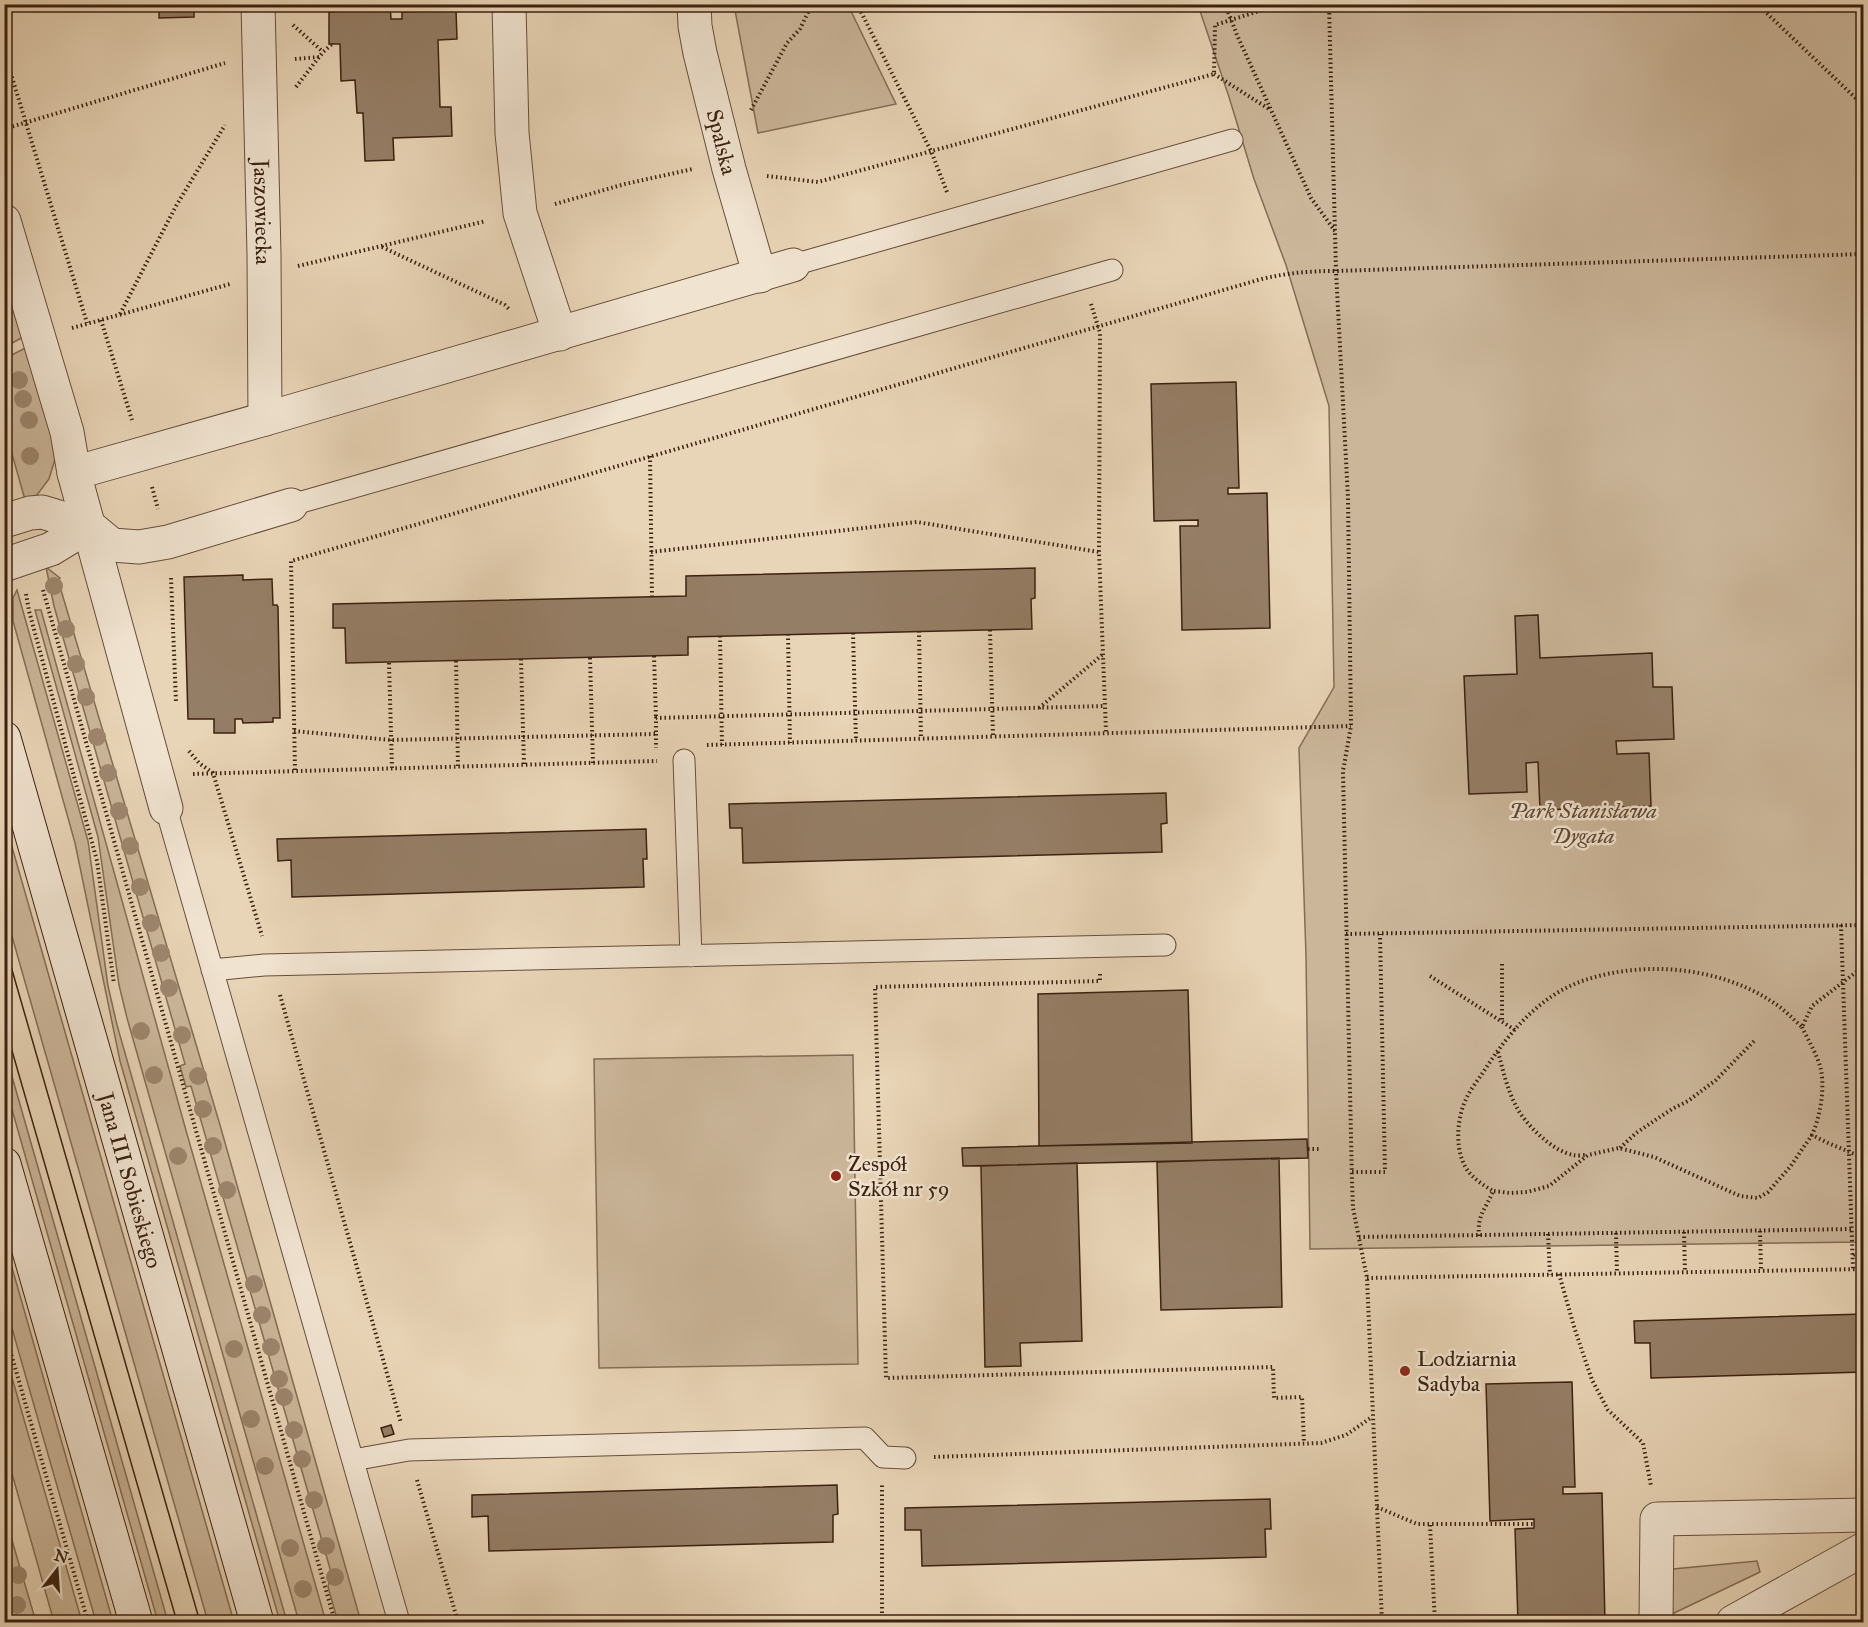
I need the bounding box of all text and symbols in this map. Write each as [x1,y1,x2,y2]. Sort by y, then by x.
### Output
street label: Spalska [701,106,743,179]
street label: Jaszowiecka [248,157,277,265]
park label: Park Stanisława Dygata [1509,797,1657,849]
street label: Jana III Sobieskiego [92,1088,168,1271]
place label: Zespół Szkół nr 59 [848,1150,950,1202]
marker: Zespół Szkół nr 59 [829,1169,843,1183]
place label: Lodziarnia Sadyba [1417,1345,1517,1397]
marker: Lodziarnia Sadyba [1398,1364,1412,1378]
north arrow [27,1540,87,1600]
text: N [52,1545,71,1567]

